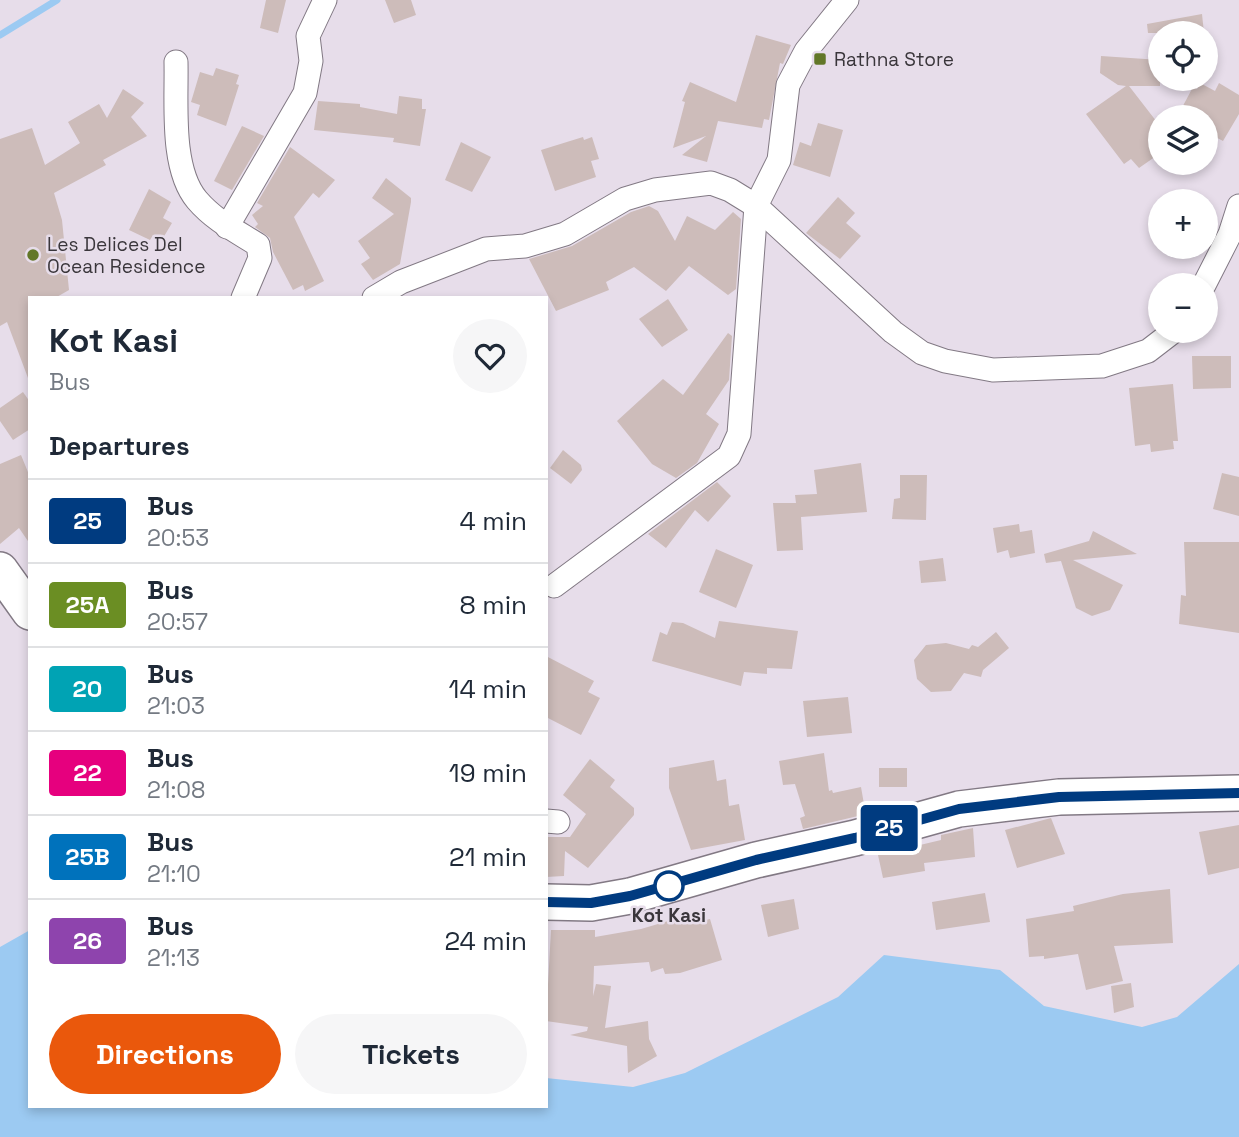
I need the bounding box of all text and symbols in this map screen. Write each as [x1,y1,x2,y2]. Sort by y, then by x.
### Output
map controls [1148,21,1218,343]
button: locate [1148,21,1218,91]
place label: Rathna Store [834,47,954,72]
marker: Rathna Store [812,51,828,67]
button: layers [1148,105,1218,175]
button: + [1148,189,1218,259]
place label: Les Delices Del Ocean Residence [47,232,205,279]
marker: Les Delices Del Ocean Residence [25,247,41,263]
button: − [1148,273,1218,343]
button: heart [453,319,527,393]
text: Kot Kasi [49,320,178,362]
text: Bus [49,367,90,397]
text: Departures [49,429,190,463]
text: Bus [147,489,194,523]
text: 4 min [459,504,527,538]
text: 25 [73,505,102,536]
text: 20:53 [147,523,209,553]
text: Bus [147,573,194,607]
text: 8 min [459,588,527,622]
text: 25A [66,589,109,620]
text: 20:57 [147,607,208,637]
text: Bus [147,657,194,691]
text: 14 min [449,672,527,706]
text: 20 [73,673,102,704]
text: 21:03 [147,691,205,721]
text: Bus [147,741,194,775]
text: 19 min [449,756,527,790]
text: 22 [73,757,102,788]
text: 21:08 [147,775,205,805]
line badge: 25 [858,805,920,851]
text: 25 [875,812,903,843]
text: Bus [147,825,194,859]
text: 21 min [449,840,527,874]
text: 25B [65,841,110,872]
text: 21:10 [147,859,201,889]
marker: Kot Kasi [654,871,684,901]
place label: Kot Kasi [632,903,706,928]
text: Bus [147,909,194,943]
text: 24 min [444,924,527,958]
text: 26 [73,925,102,956]
text: 21:13 [147,943,200,973]
button: Directions [49,1014,281,1094]
button: Tickets [295,1014,527,1094]

